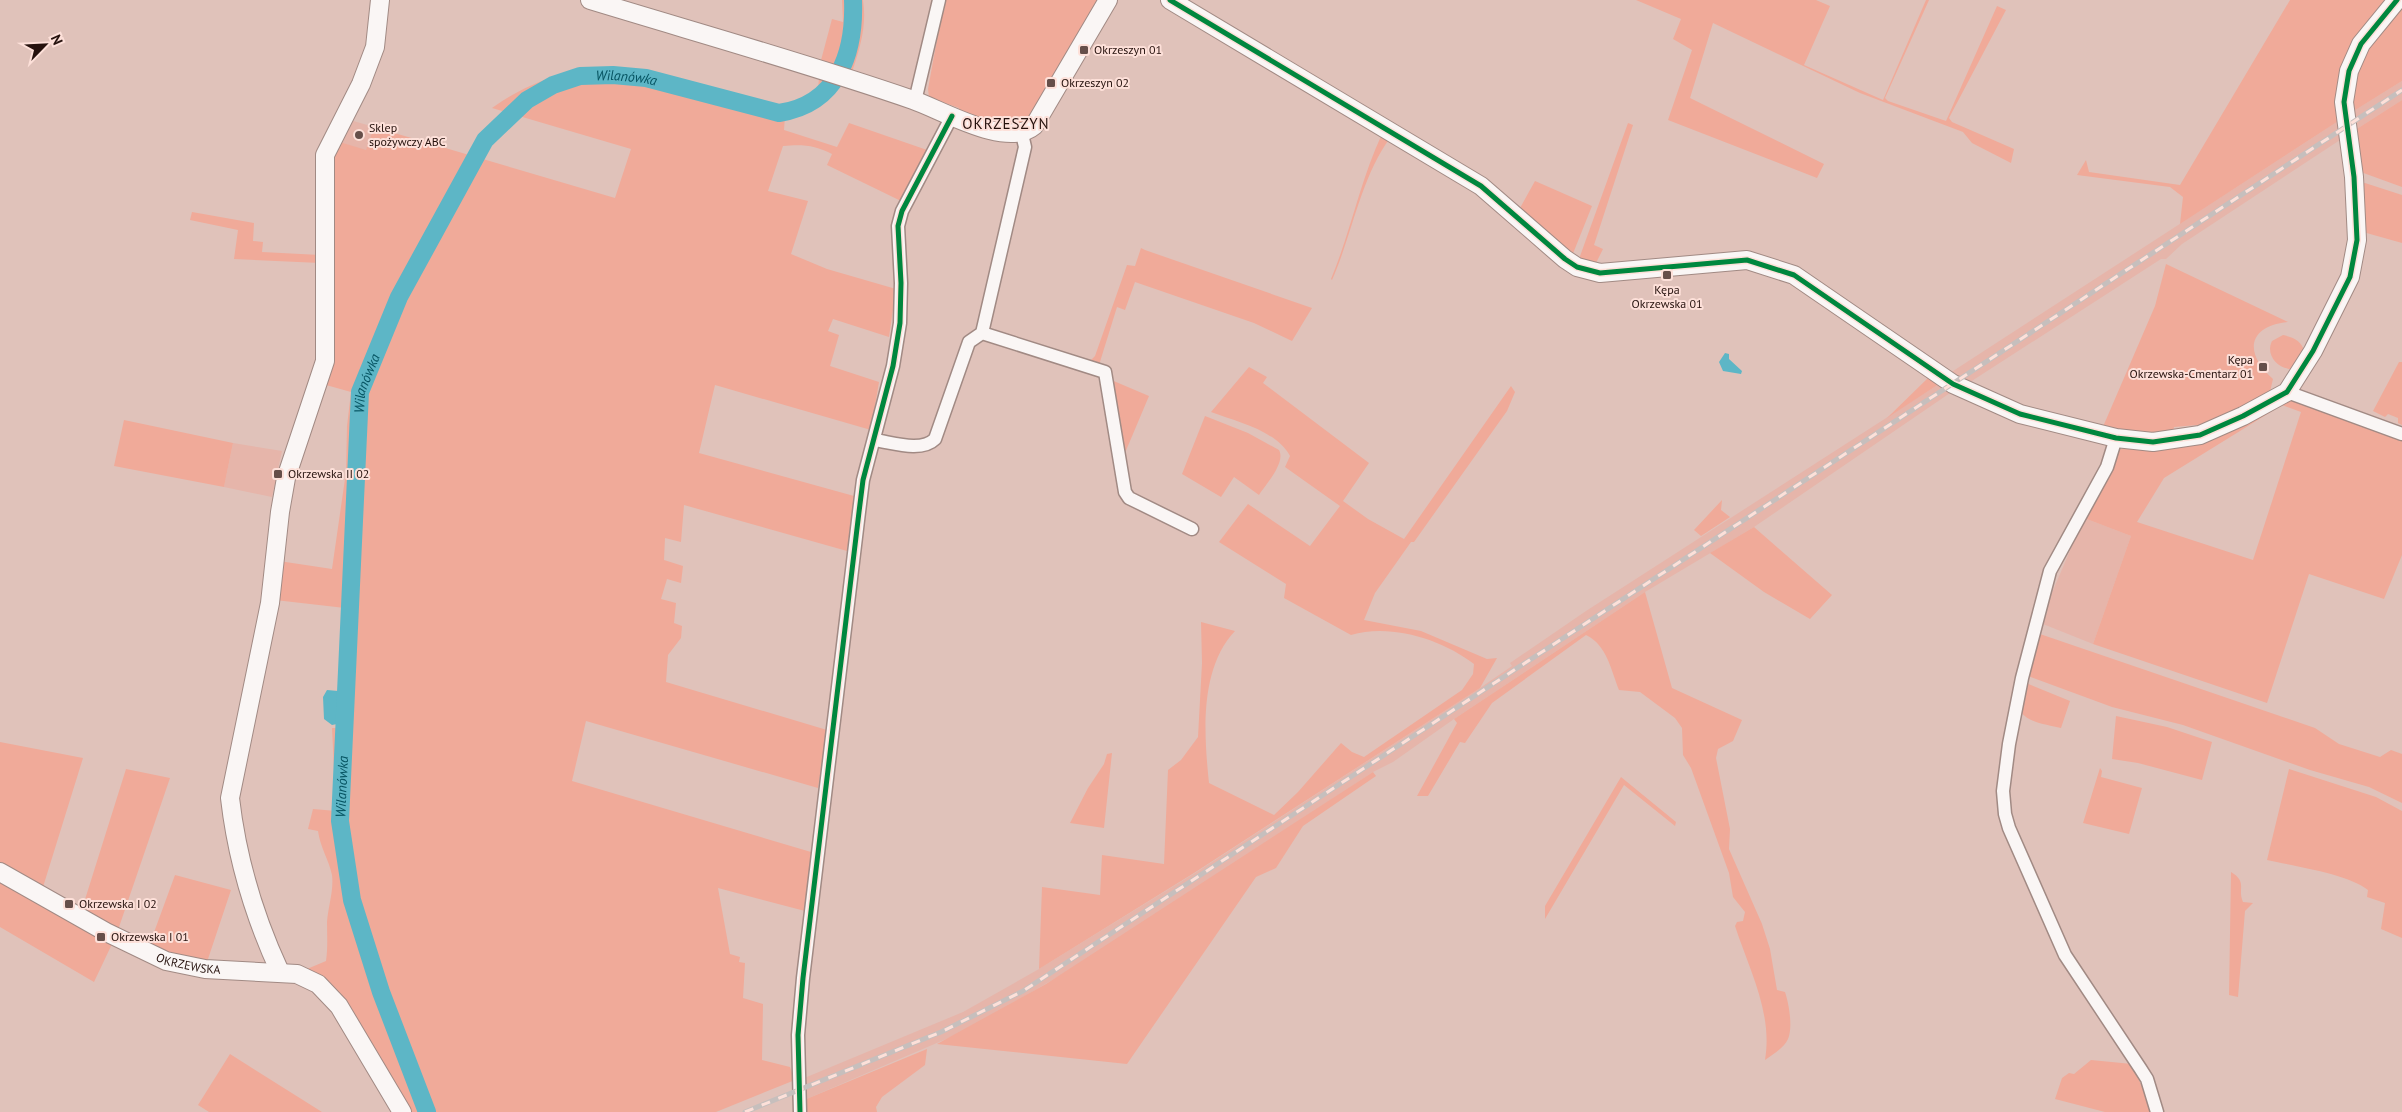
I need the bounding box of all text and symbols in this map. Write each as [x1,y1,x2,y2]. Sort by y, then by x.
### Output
north arrow [20,20,70,70]
text: N [47,32,67,48]
place label: Okrzeszyn 01 [1094,42,1162,57]
marker: Okrzeszyn 01 [1078,44,1090,56]
water label: Wilanówka [595,66,659,90]
place label: Okrzeszyn 02 [1061,75,1129,90]
marker: Okrzeszyn 02 [1045,77,1057,89]
district label: OKRZESZYN [962,114,1050,133]
place label: Sklep spożywczy ABC [369,120,446,149]
marker: Sklep spożywczy ABC [353,129,365,141]
marker: Kępa Okrzewska 01 [1661,269,1673,281]
place label: Kępa Okrzewska 01 [1631,282,1703,311]
water label: Wilanówka [350,351,384,414]
place label: Kępa Okrzewska-Cmentarz 01 [2129,352,2253,381]
marker: Kępa Okrzewska-Cmentarz 01 [2257,361,2269,373]
place label: Okrzewska II 02 [288,466,369,481]
marker: Okrzewska II 02 [272,468,284,480]
water label: Wilanówka [331,755,352,818]
place label: Okrzewska I 02 [79,896,157,911]
marker: Okrzewska I 02 [63,898,75,910]
place label: Okrzewska I 01 [111,929,189,944]
marker: Okrzewska I 01 [95,931,107,943]
street label: OKRZEWSKA [154,949,221,977]

